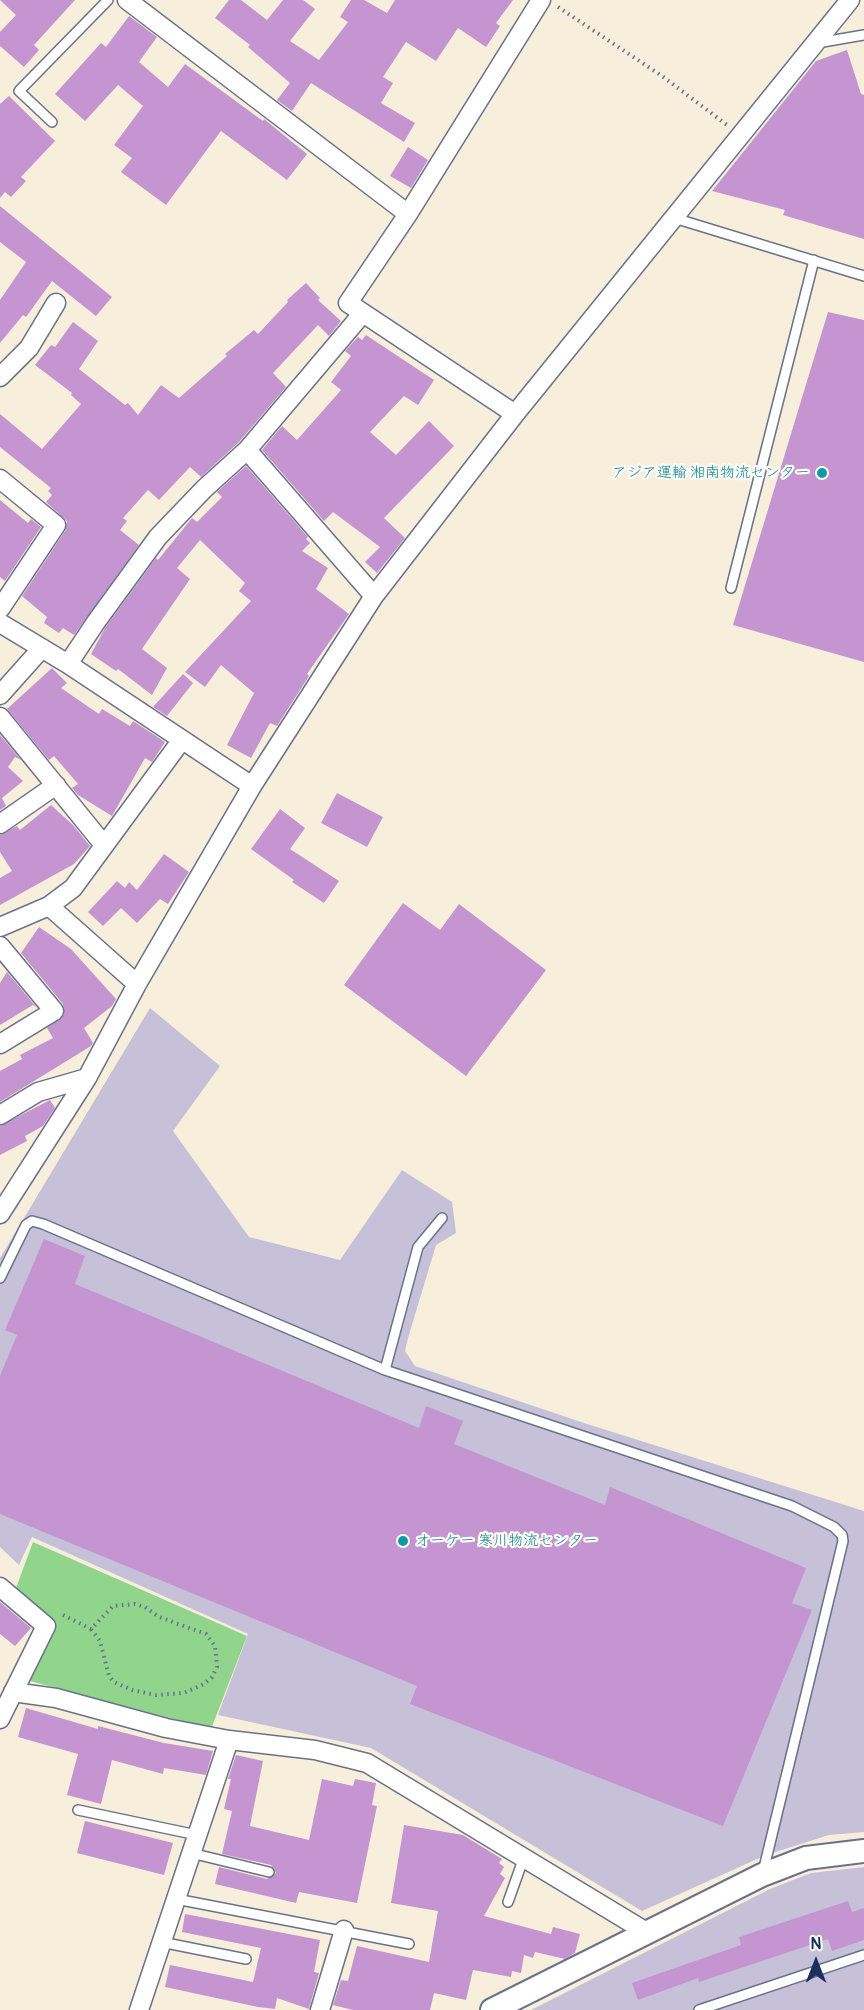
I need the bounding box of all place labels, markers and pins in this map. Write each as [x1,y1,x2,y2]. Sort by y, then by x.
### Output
place label: アジア運輸 湘南物流センター [612,464,810,482]
marker: アジア運輸 湘南物流センター [815,466,829,480]
place label: オーケー 寒川物流センター [415,1532,598,1550]
marker: オーケー 寒川物流センター [396,1534,410,1548]

